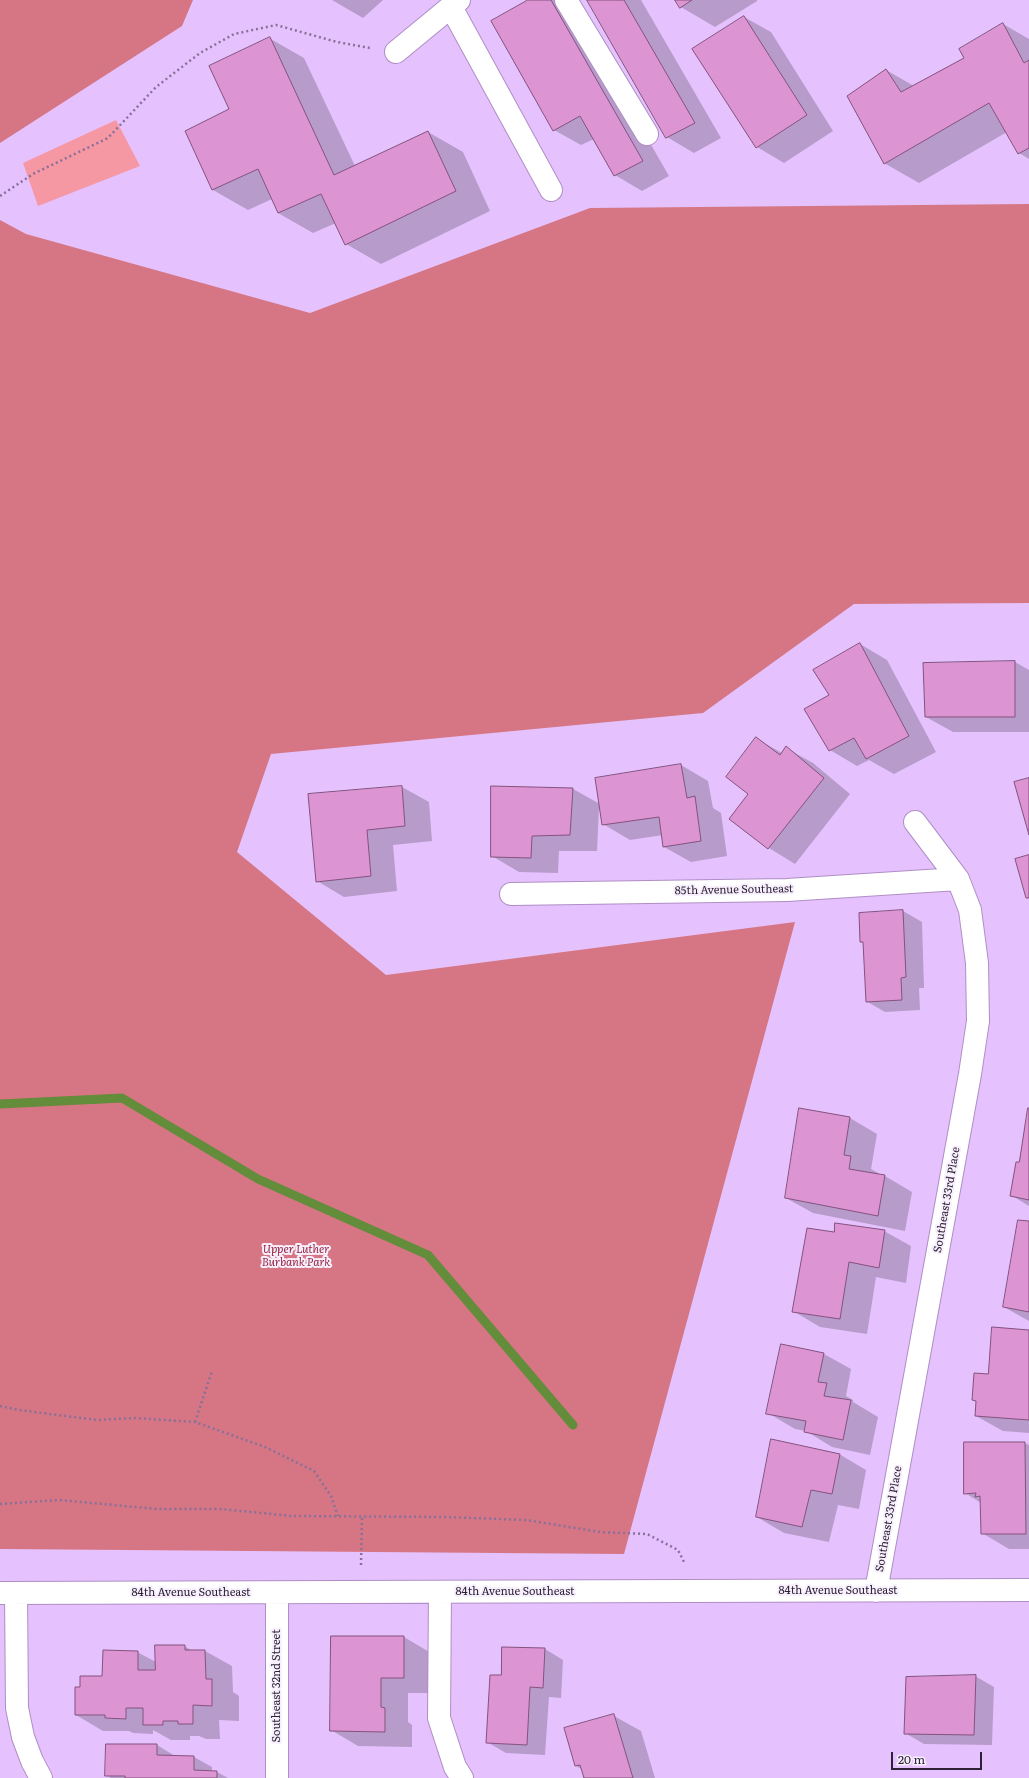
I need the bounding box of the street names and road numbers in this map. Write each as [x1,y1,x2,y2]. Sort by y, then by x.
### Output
street label: 85th Avenue Southeast [675,882,793,898]
street label: Southeast 33rd Place [931,1146,963,1254]
street label: Southeast 33rd Place [873,1465,905,1573]
street label: 84th Avenue Southeast [779,1584,897,1598]
street label: 84th Avenue Southeast [456,1585,574,1599]
street label: 84th Avenue Southeast [132,1586,250,1600]
street label: Southeast 32nd Street [270,1629,284,1743]

